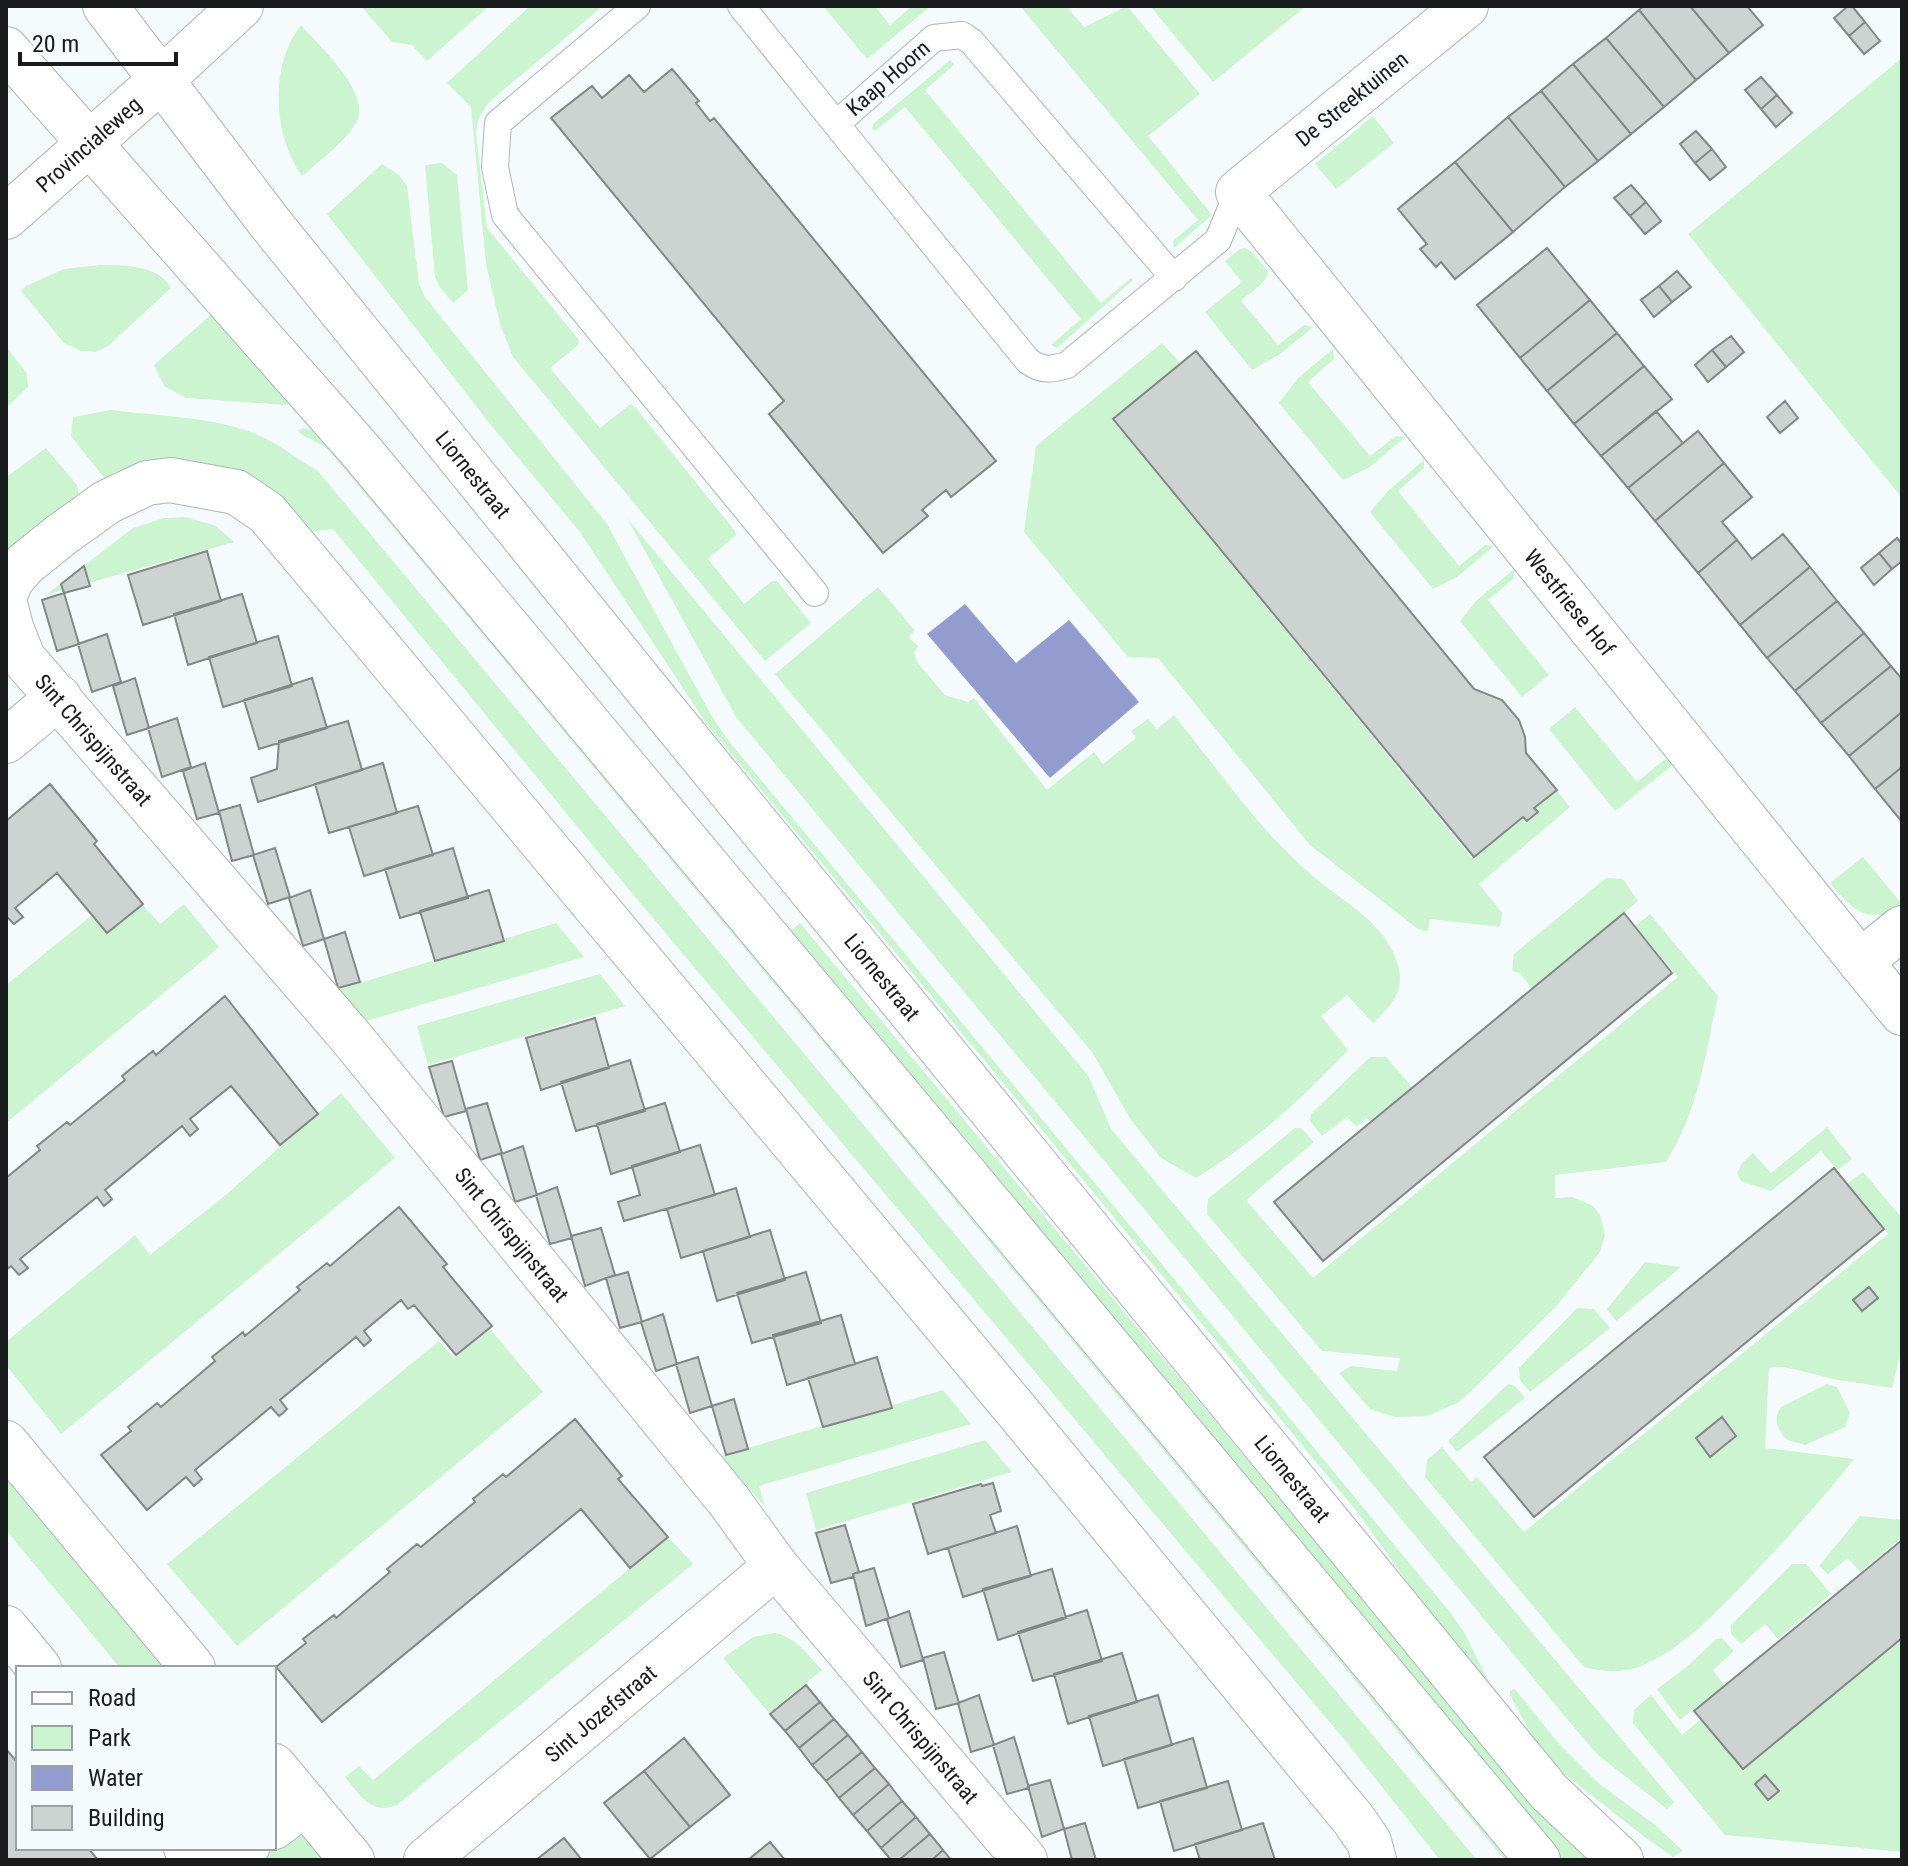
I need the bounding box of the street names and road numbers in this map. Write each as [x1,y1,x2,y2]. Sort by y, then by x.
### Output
street label: Kaap Hoorn [841,35,935,121]
street label: De Streektuinen [1291,46,1413,152]
street label: Provincialeweg [31,91,146,197]
street label: Liornestraat [431,426,516,523]
street label: Westfriese Hof [1519,544,1620,661]
street label: Sint Chrispijnstraat [30,669,157,811]
street label: Liornestraat [840,929,925,1026]
street label: Sint Chrispijnstraat [450,1163,574,1307]
street label: Liornestraat [1250,1430,1335,1527]
street label: Sint Jozefstraat [540,1660,661,1767]
street label: Sint Chrispijnstraat [858,1666,984,1808]

